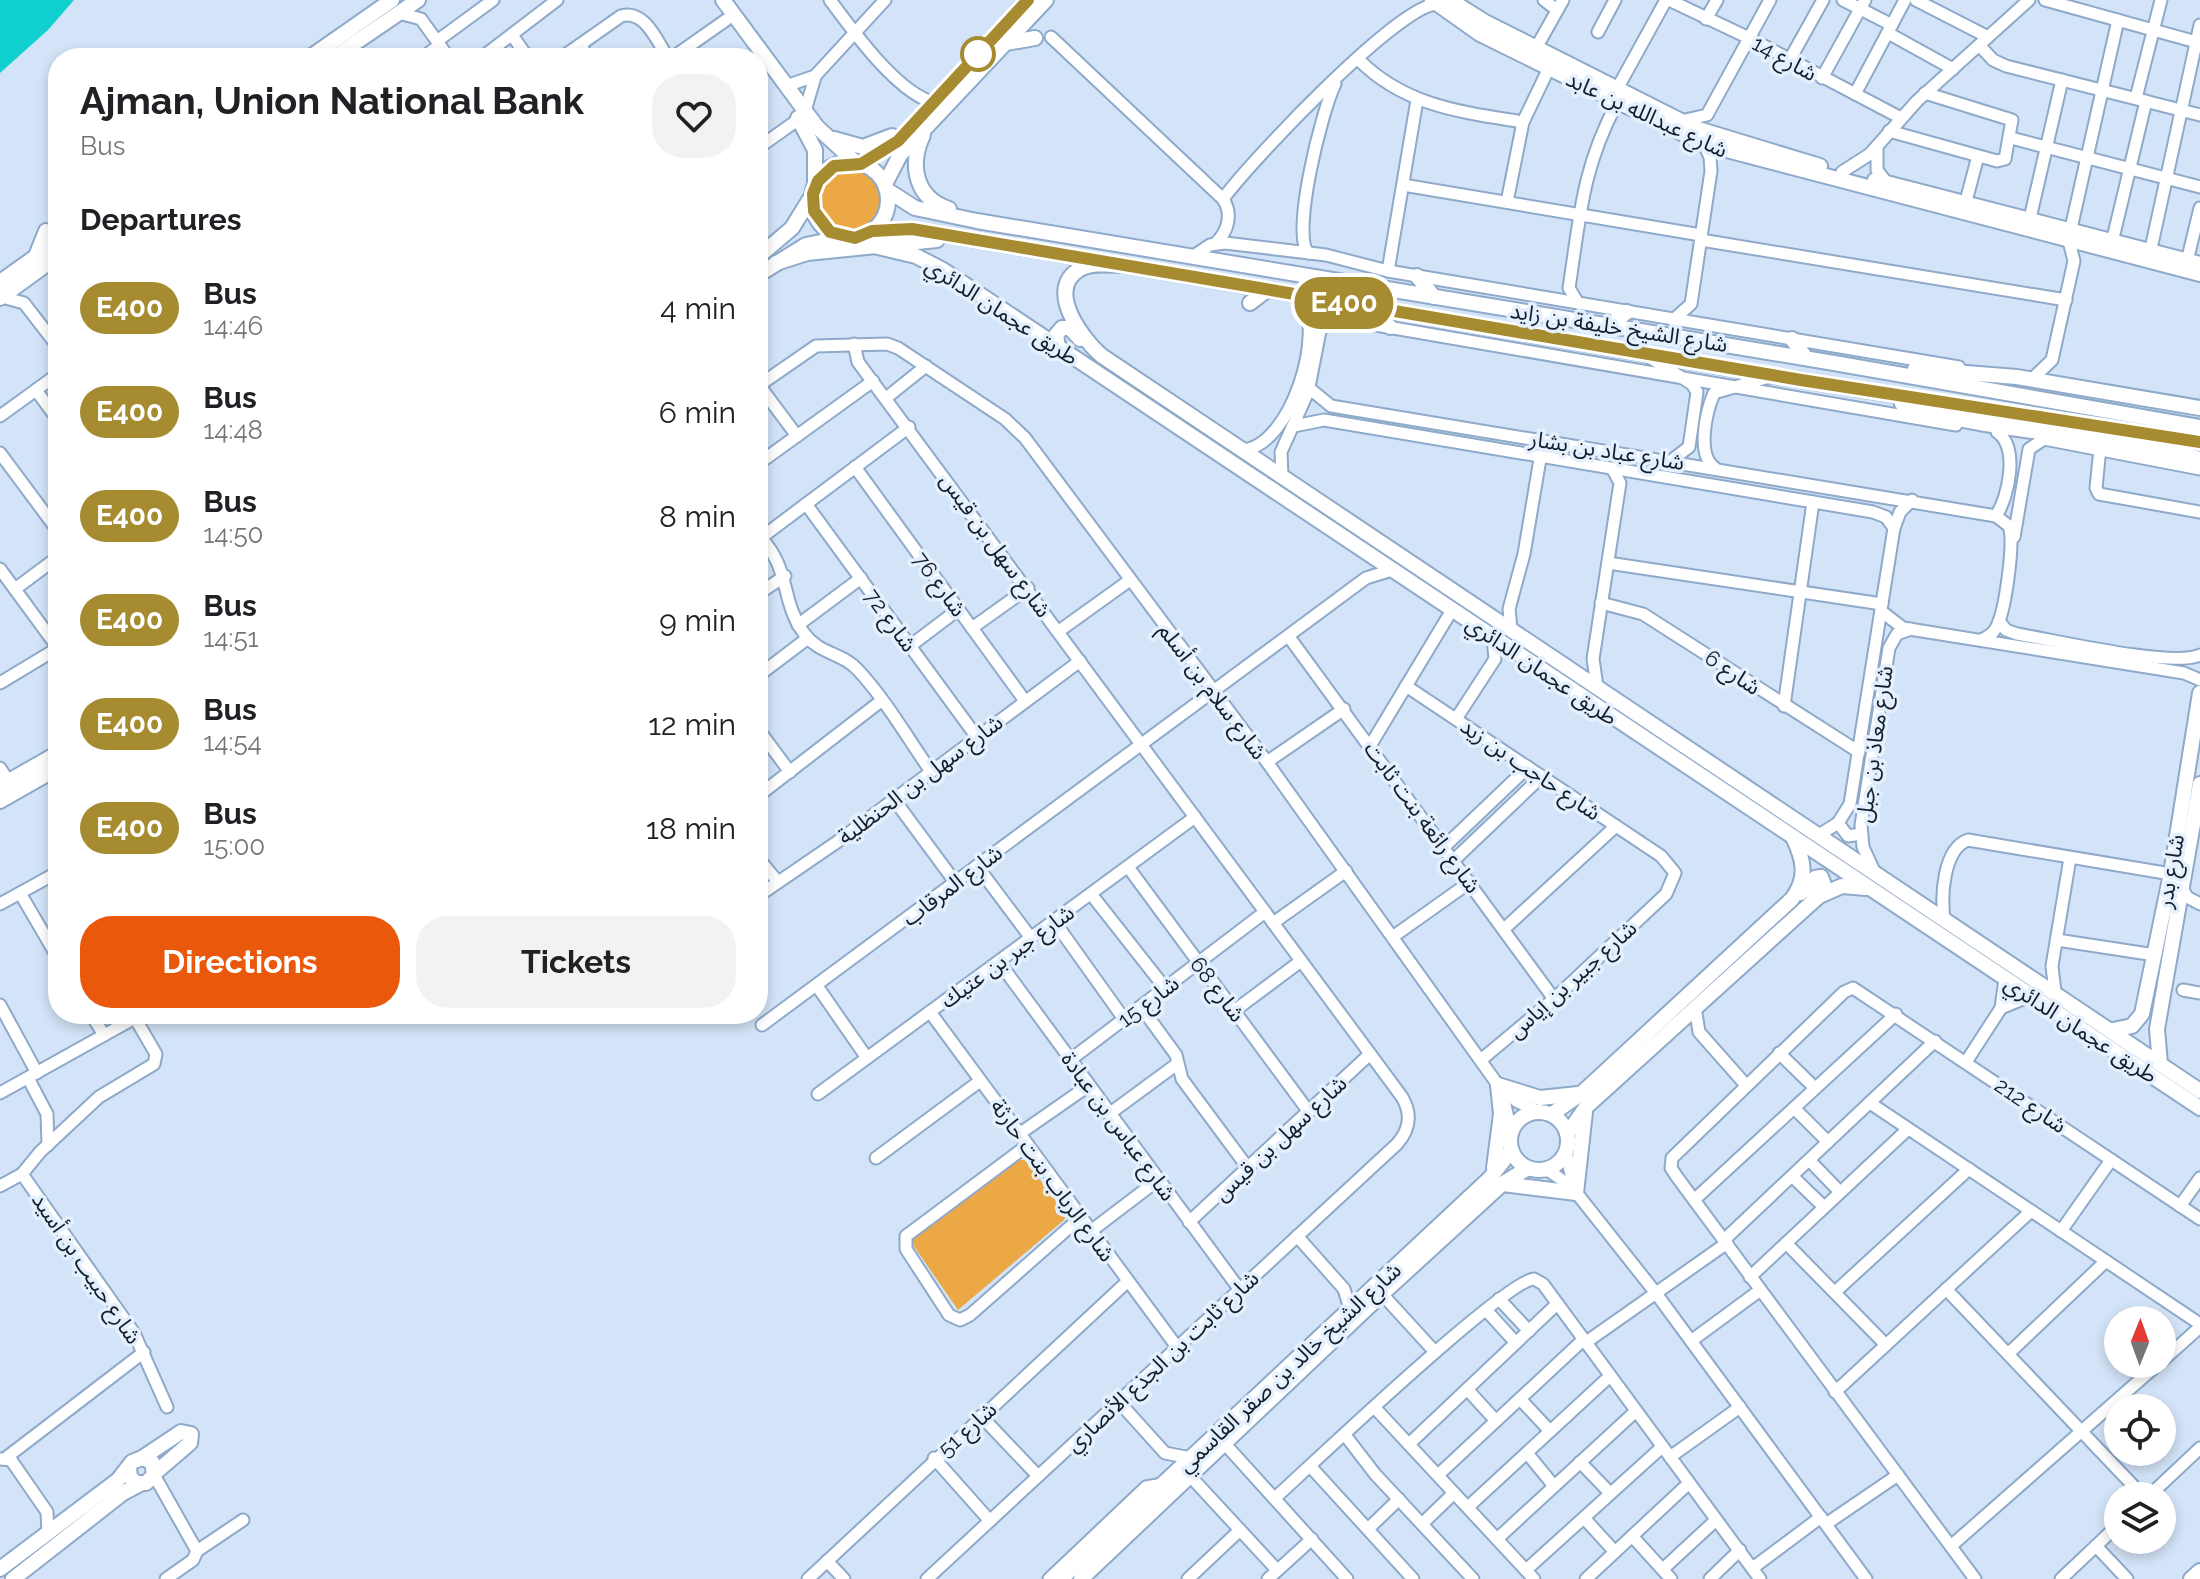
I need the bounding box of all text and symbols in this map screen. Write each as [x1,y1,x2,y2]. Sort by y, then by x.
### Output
street label: شارع 14 [1746,30,1822,90]
unlabelled marker [961,37,995,71]
street label: شارع عبدالله بن عابد [1560,65,1732,166]
button: heart [652,74,736,158]
text: Ajman, Union National Bank [80,78,584,123]
text: Bus [80,131,125,161]
text: Departures [80,202,242,237]
street label: طريق عجمان الدائري [918,252,1083,374]
text: Bus [203,276,257,311]
line badge: E400 [1288,277,1400,329]
text: E400 [1310,286,1378,319]
text: E400 [96,291,163,324]
text: 4 min [660,291,736,326]
street label: شارع الشيخ خليفة بن زايد [1508,297,1730,361]
text: 14:46 [203,311,263,341]
text: Bus [203,380,257,415]
text: E400 [96,395,163,428]
text: 6 min [659,395,736,430]
text: 14:48 [203,415,263,445]
street label: شارع عباد بن بشار [1526,425,1686,479]
street label: شارع سهل بن قيس [932,468,1057,625]
text: Bus [203,484,257,519]
text: E400 [96,499,163,532]
text: 8 min [659,499,736,534]
text: 14:50 [203,519,264,549]
street label: شارع 76 [905,547,972,624]
street label: شارع 72 [856,583,923,659]
text: Bus [203,588,257,623]
text: E400 [96,603,163,636]
text: 9 min [659,603,736,638]
street label: طريق عجمان الدائري [1459,610,1623,734]
street label: شارع سلام بن أسلم [1150,618,1273,767]
text: 14:51 [203,623,259,653]
street label: شارع 6 [1698,644,1766,703]
street label: شارع معاذ بن جبل [1850,664,1902,825]
text: Bus [203,692,257,727]
text: E400 [96,707,163,740]
text: 12 min [648,707,736,742]
street label: شارع سهل بن الحنظلية [832,708,1010,853]
street label: شارع حاجب بن زيد [1454,712,1606,829]
text: 14:54 [203,727,262,757]
street label: شارع رائعة بنت ثابت [1356,736,1487,900]
text: Bus [203,796,257,831]
text: E400 [96,811,163,844]
text: 18 min [646,811,736,846]
text: 15:00 [203,831,265,861]
street label: شارع بدر [2151,832,2193,911]
street label: شارع المرقاب [897,839,1009,934]
street label: شارع جبر بن عتيك [935,899,1081,1016]
street label: شارع جبير بن إياس [1502,915,1644,1046]
button: Directions [80,916,400,1008]
button: Tickets [416,916,736,1008]
street label: شارع 68 [1182,951,1251,1029]
street label: شارع 15 [1112,970,1186,1036]
street label: طريق عجمان الدائري [1997,970,2162,1092]
street label: شارع عباس بن عبادة [1053,1046,1182,1208]
street label: شارع سهل بن قيس [1208,1070,1355,1209]
street label: 212 شارع [1988,1072,2072,1142]
street label: شارع الرباب بنت حارثة [982,1094,1121,1269]
street label: شارع حبيب بن أسيد [23,1187,147,1351]
street label: شارع الشيخ خالد بن صقر القاسمي [1172,1257,1409,1480]
street label: شارع ثابت بن الجذع الأنصاري [1060,1265,1267,1460]
north arrow [2104,1306,2176,1378]
map controls [2104,1306,2176,1554]
button: locate [2104,1394,2176,1466]
street label: شارع 51 [932,1396,1004,1465]
button: layers [2104,1482,2176,1554]

